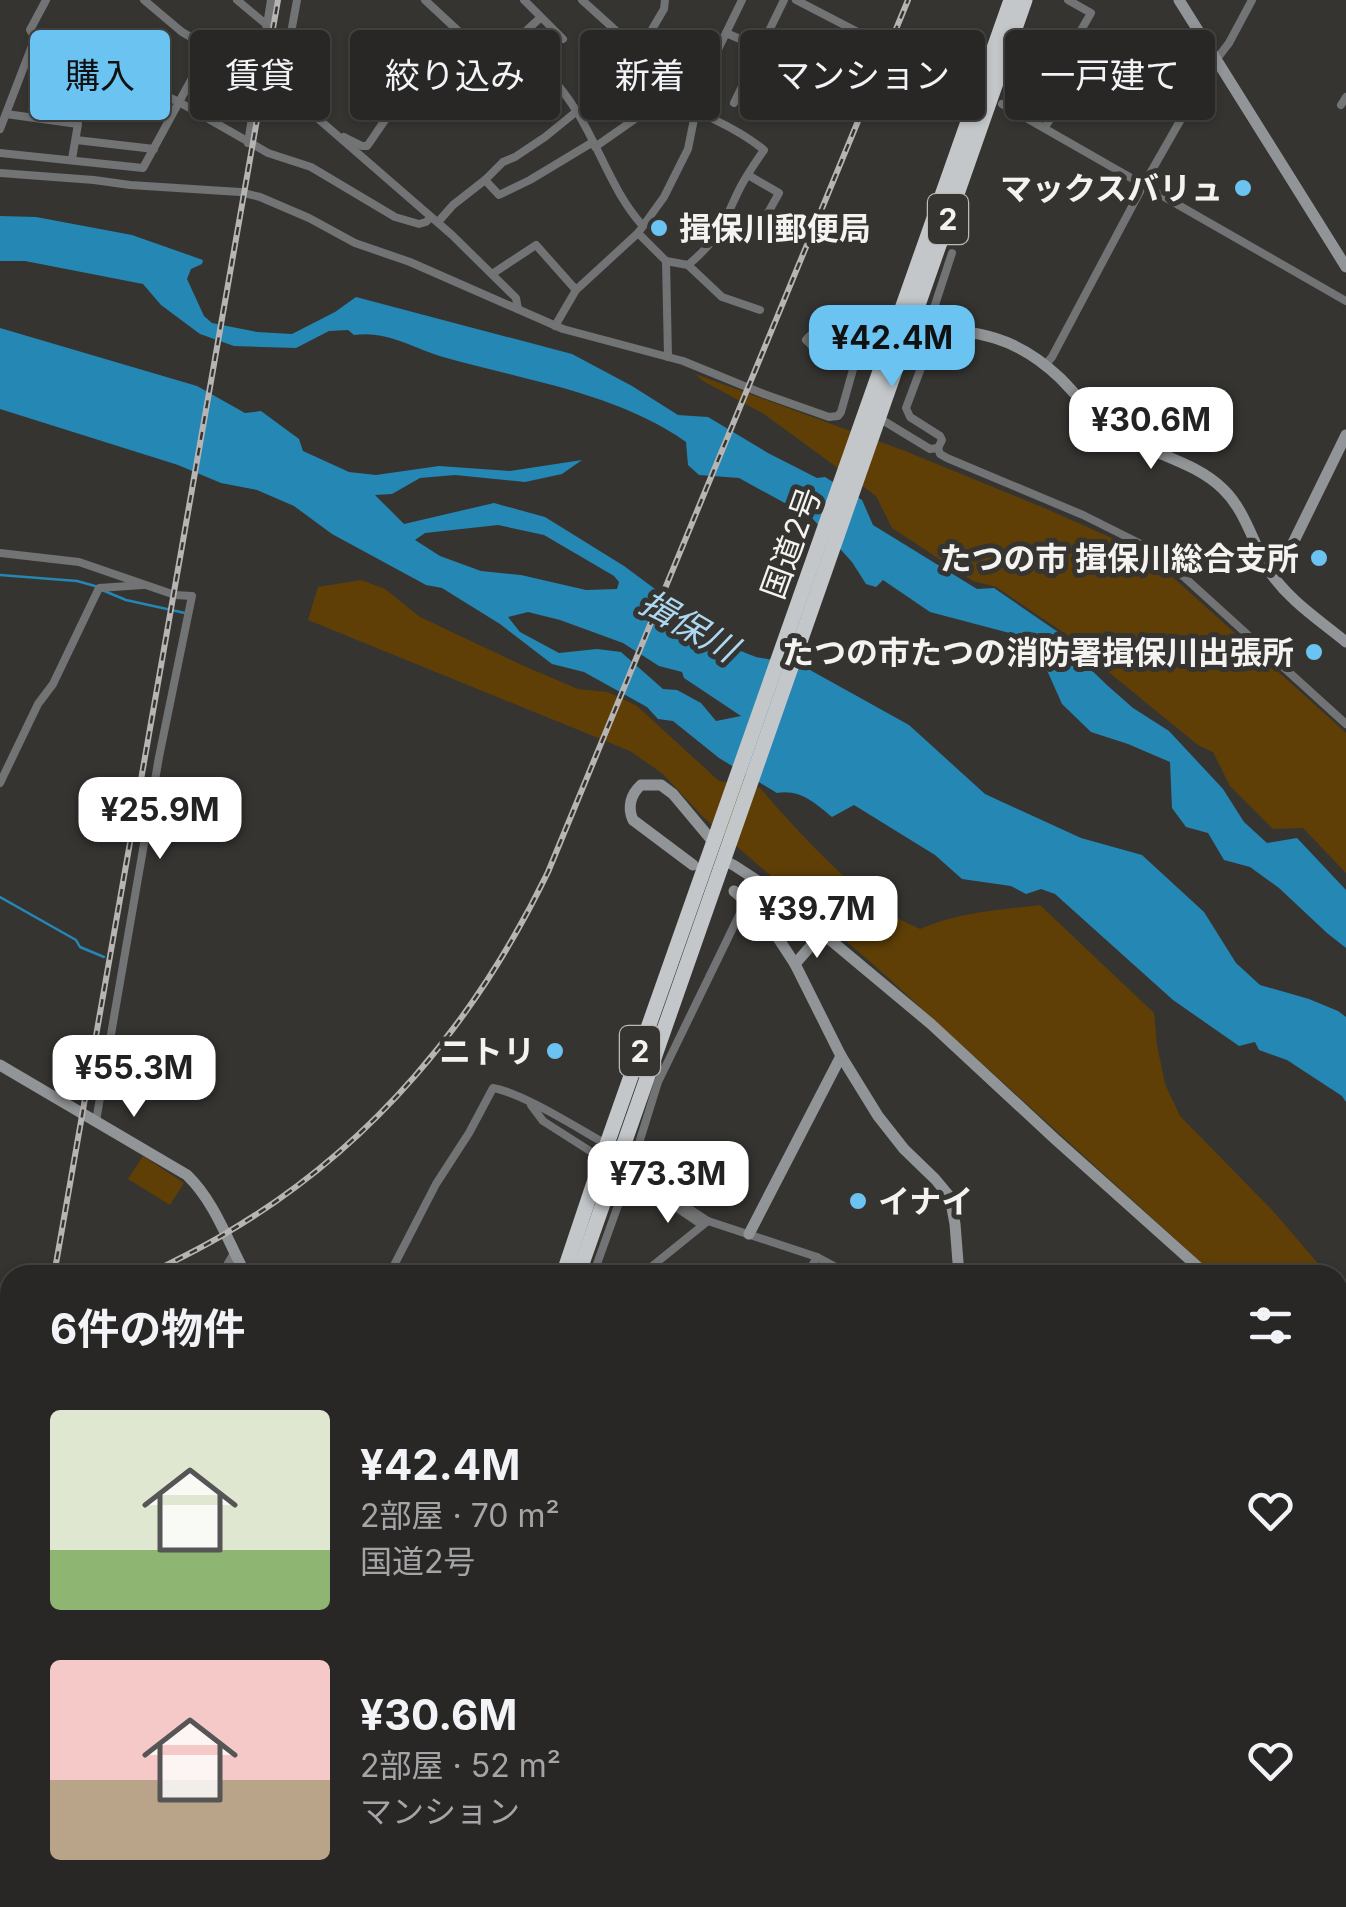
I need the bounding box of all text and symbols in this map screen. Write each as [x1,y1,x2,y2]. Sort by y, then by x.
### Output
chip: 購入 [30,30,170,120]
chip: 賃貸 [190,30,330,120]
chip: 絞り込み [350,30,560,120]
chip: 新着 [580,30,720,120]
chip: マンション [740,30,985,120]
chip: 一戸建て [1005,30,1215,120]
place label: マックスバリュ [1000,169,1223,208]
marker: マックスバリュ [1232,177,1254,199]
road number: 2 [928,194,968,244]
place label: 揖保川郵便局 [679,209,871,248]
marker: 揖保川郵便局 [648,217,670,239]
pin: ¥42.4M [811,305,973,390]
text: ¥42.4M [831,318,953,357]
pin: ¥30.6M [1070,387,1232,472]
text: ¥30.6M [1091,400,1211,439]
street label: 国道2号 [753,482,829,604]
place label: たつの市 揖保川総合支所 [939,539,1299,578]
marker: たつの市 揖保川総合支所 [1308,547,1330,569]
water label: 揖保川 [633,581,748,671]
place label: たつの市たつの消防署揖保川出張所 [782,633,1294,672]
marker: たつの市たつの消防署揖保川出張所 [1303,641,1325,663]
pin: ¥25.9M [79,777,241,862]
text: ¥25.9M [101,790,220,829]
pin: ¥39.7M [736,876,898,961]
text: ¥39.7M [758,889,876,928]
road number: 2 [620,1026,660,1076]
place label: ニトリ [439,1032,535,1071]
pin: ¥55.3M [53,1035,215,1120]
marker: ニトリ [544,1040,566,1062]
text: ¥55.3M [75,1048,193,1087]
pin: ¥73.3M [587,1141,749,1226]
text: ¥73.3M [610,1154,726,1193]
place label: イナイ [878,1182,973,1221]
marker: イナイ [847,1190,869,1212]
icon: filters [1243,1298,1298,1353]
text: 6件の物件 [50,1303,245,1354]
text: ¥42.4M [360,1439,520,1490]
icon: home [130,1450,250,1570]
icon: heart [1243,1483,1298,1538]
text: 2部屋 · 70 m² [360,1496,560,1535]
text: 国道2号 [360,1542,476,1581]
text: ¥30.6M [360,1689,517,1740]
icon: home [130,1700,250,1820]
icon: heart [1243,1733,1298,1788]
text: 2部屋 · 52 m² [360,1746,561,1785]
text: マンション [360,1792,520,1831]

